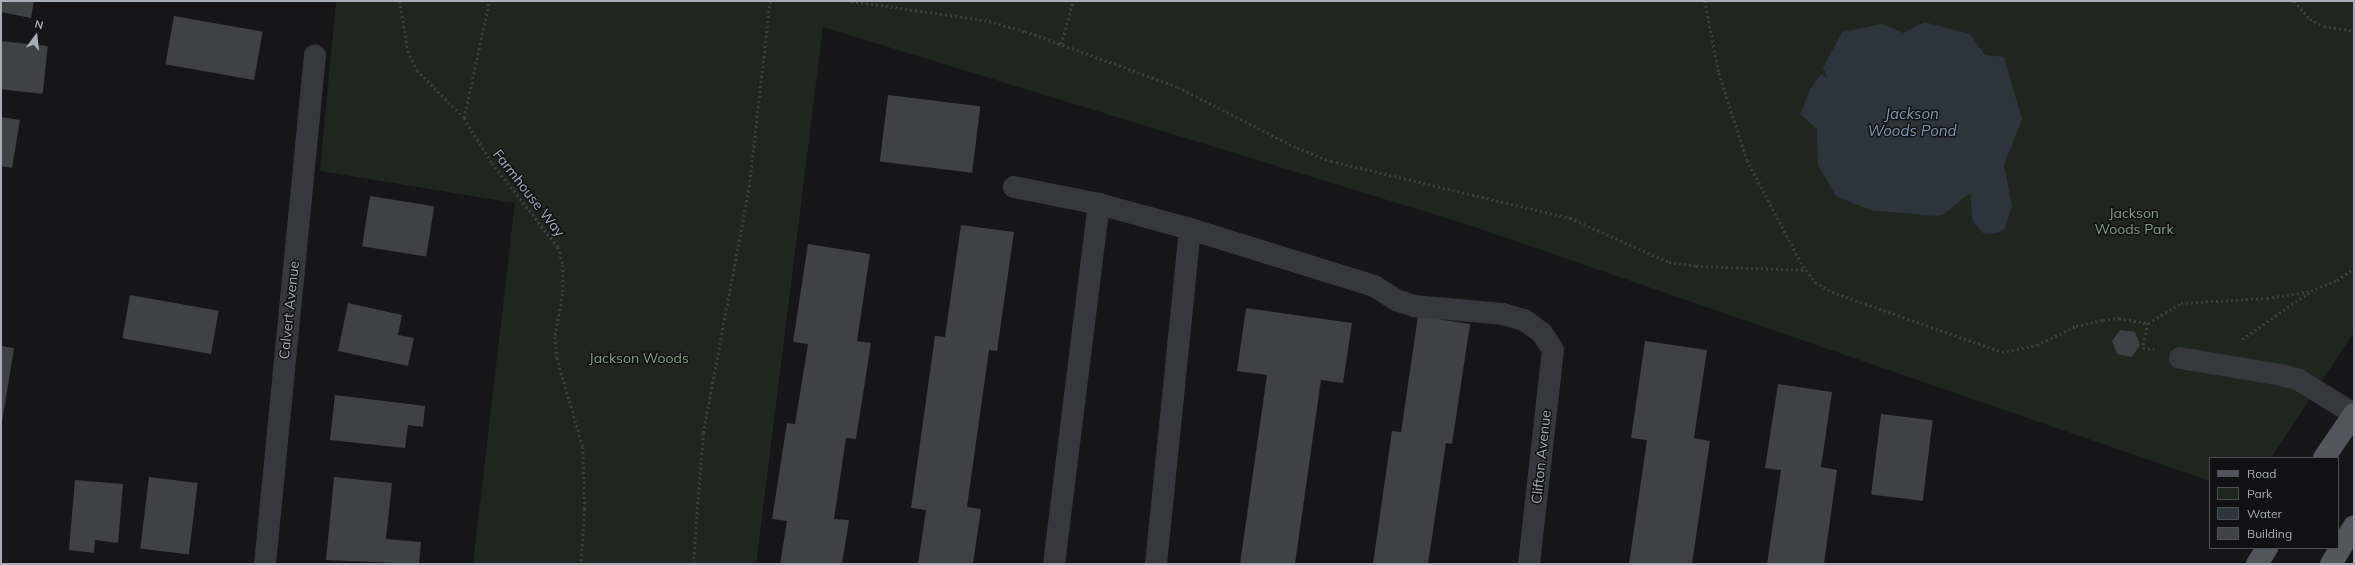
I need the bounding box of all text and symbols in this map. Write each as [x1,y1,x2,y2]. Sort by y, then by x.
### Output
north arrow [16,16,56,56]
text: N [33,17,45,32]
water label: Jackson Woods Pond [1867,104,1957,139]
street label: Farmhouse Way [490,146,568,240]
park label: Jackson Woods Park [2094,205,2174,238]
street label: Calvert Avenue [275,260,303,360]
park label: Jackson Woods [589,350,689,366]
street label: Clifton Avenue [1528,409,1554,505]
legend [2209,457,2339,549]
text: Road [2247,466,2276,481]
text: Park [2247,486,2272,501]
text: Water [2247,506,2282,521]
text: Building [2247,526,2292,541]

